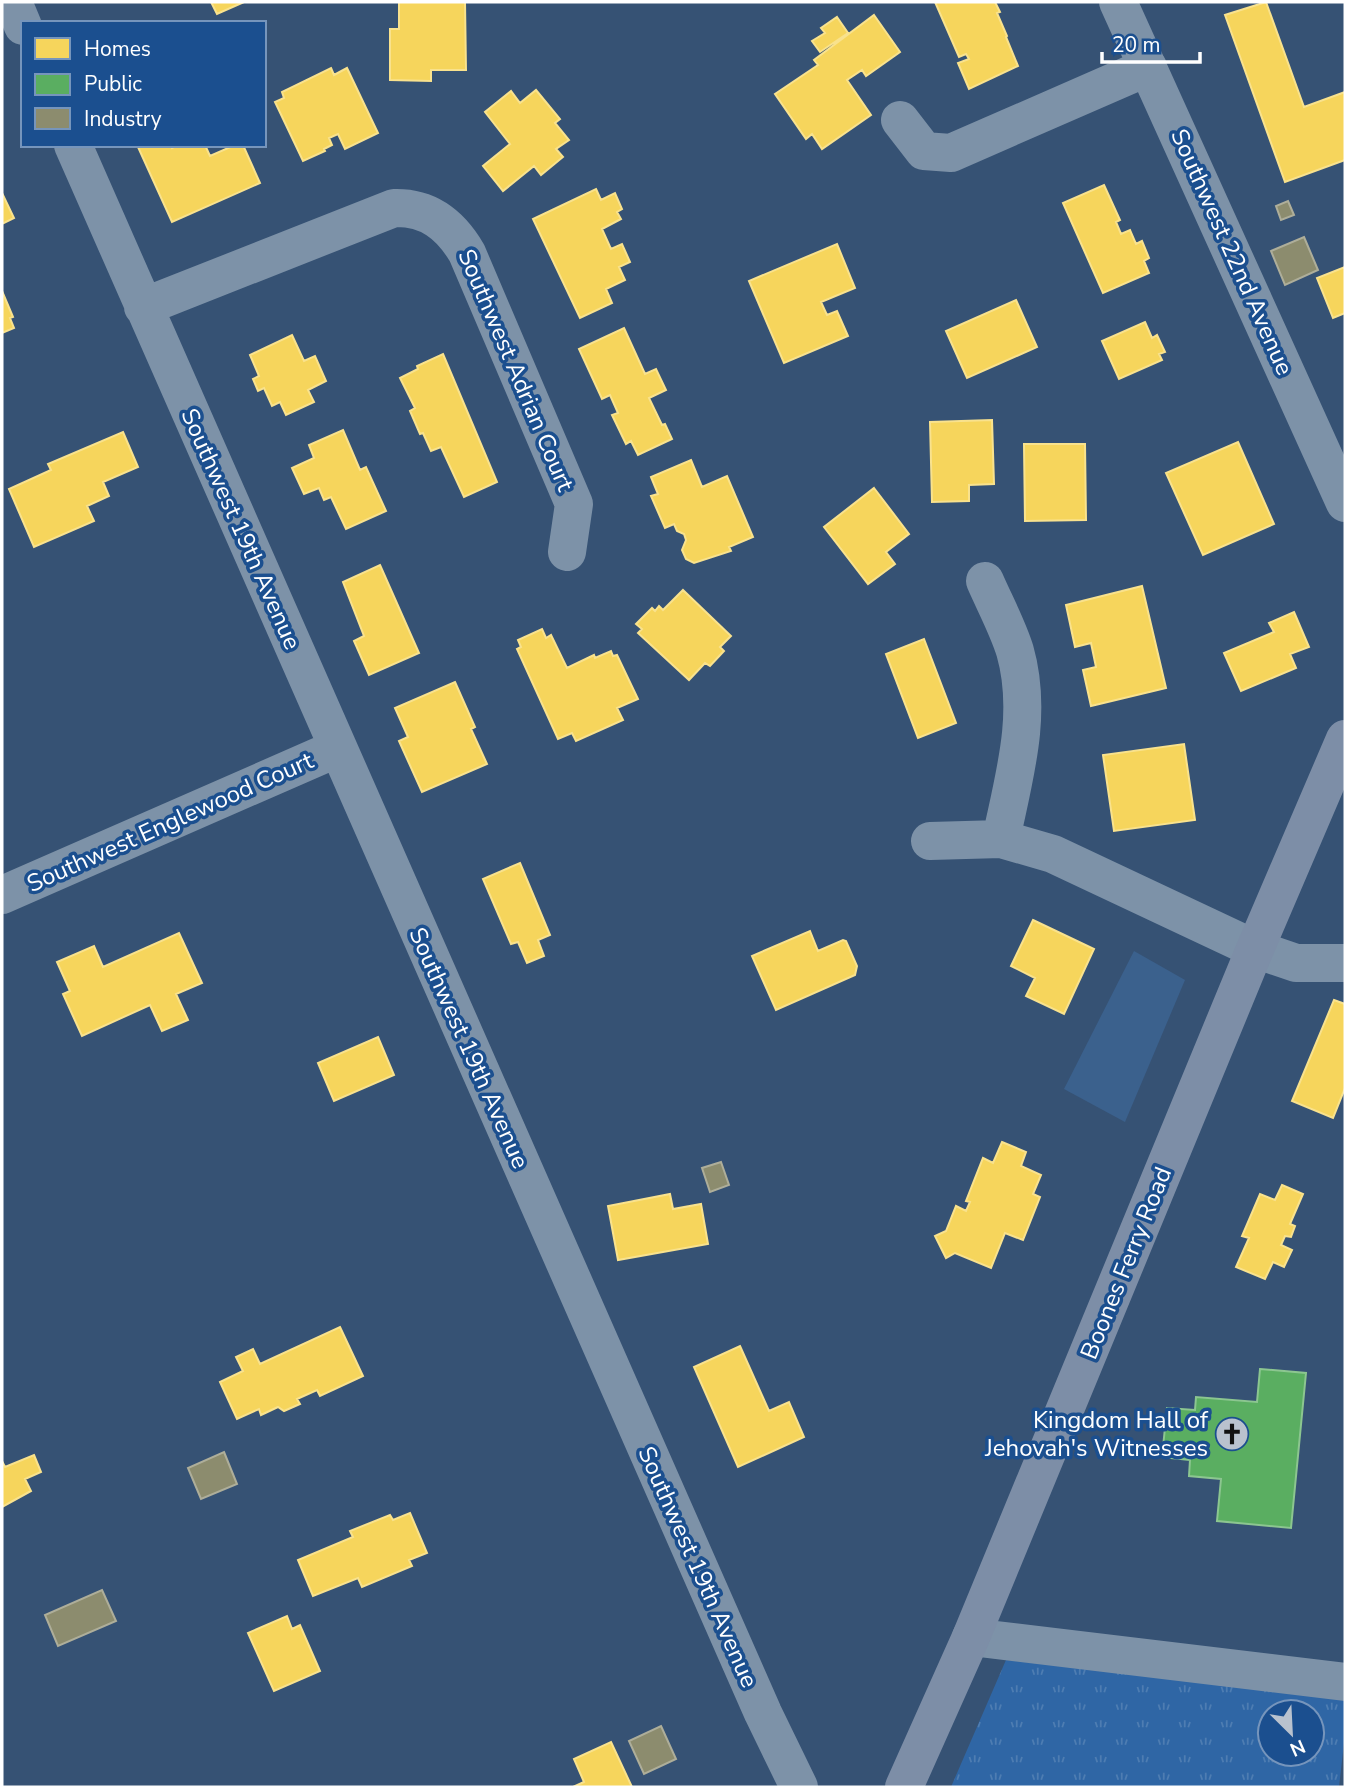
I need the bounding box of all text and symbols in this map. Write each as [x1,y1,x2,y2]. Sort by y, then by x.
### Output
legend [21,21,266,147]
scale bar [1102,21,1200,65]
text: 20 m [1112,31,1161,59]
text: Homes [84,35,151,63]
text: Public [84,70,142,98]
text: Industry [84,105,162,133]
street label: Southwest 22nd Avenue [1163,124,1301,380]
street label: Southwest Adrian Court [450,244,582,496]
street label: Southwest 19th Avenue [173,403,309,655]
street label: Southwest Englewood Court [22,744,319,900]
street label: Southwest 19th Avenue [401,922,537,1174]
street label: Boones Ferry Road [1073,1162,1179,1364]
place label: Kingdom Hall of Jehovah's Witnesses [984,1404,1209,1464]
church icon: Kingdom Hall of Jehovah's Witnesses [1213,1415,1251,1453]
street label: Southwest 19th Avenue [630,1441,766,1693]
north arrow [1256,1698,1326,1768]
text: N [1286,1733,1309,1762]

